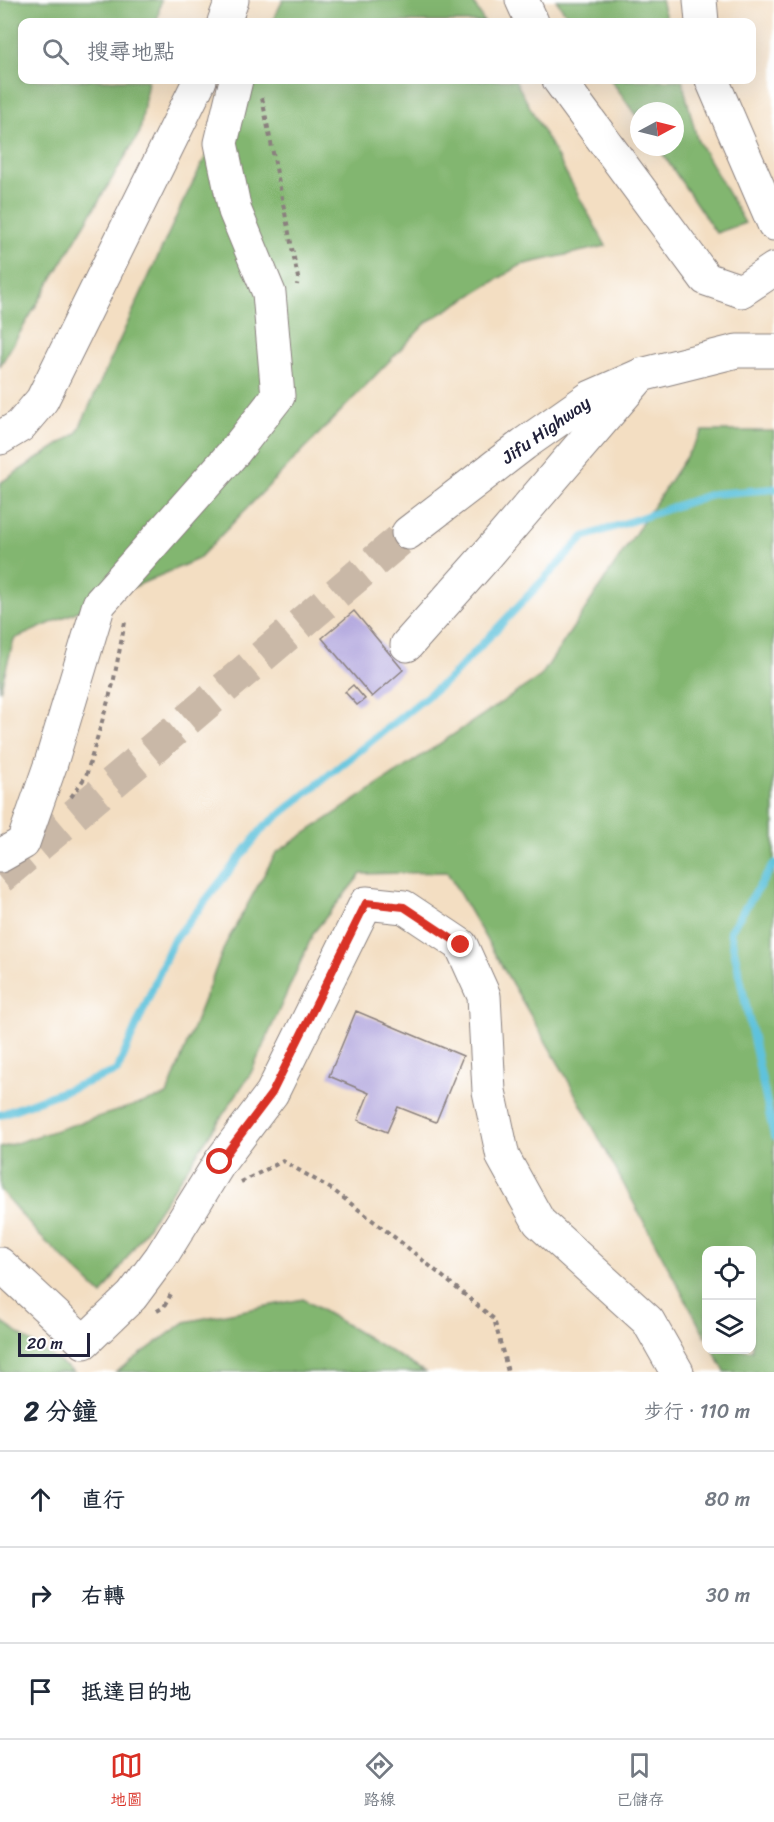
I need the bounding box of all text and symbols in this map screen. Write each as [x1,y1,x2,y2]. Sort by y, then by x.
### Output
search box [18,18,756,84]
text: 搜尋地點 [87,32,175,71]
icon: search [39,35,72,68]
north arrow [630,102,684,156]
street label: Jifu Highway [494,387,598,473]
route end [447,931,473,957]
route start [206,1148,232,1174]
map controls [702,1246,756,1354]
button: locate [702,1246,756,1300]
button: layers [702,1300,756,1354]
text: 20 m [27,1329,63,1358]
scale bar [18,1330,90,1358]
text: 2 分鐘 [24,1388,98,1434]
text: 步行 · 110 m [644,1394,750,1429]
text: 直行 [81,1480,125,1519]
text: 80 m [705,1482,750,1517]
icon: ahead [24,1483,57,1516]
text: 右轉 [81,1576,125,1615]
text: 30 m [706,1578,750,1613]
icon: right [24,1579,57,1612]
text: 抵達目的地 [81,1672,191,1711]
icon: arrive [24,1675,57,1708]
tab: 地圖 [110,1749,143,1814]
tab: 路線 [363,1749,396,1814]
tab: 已儲存 [616,1749,664,1814]

